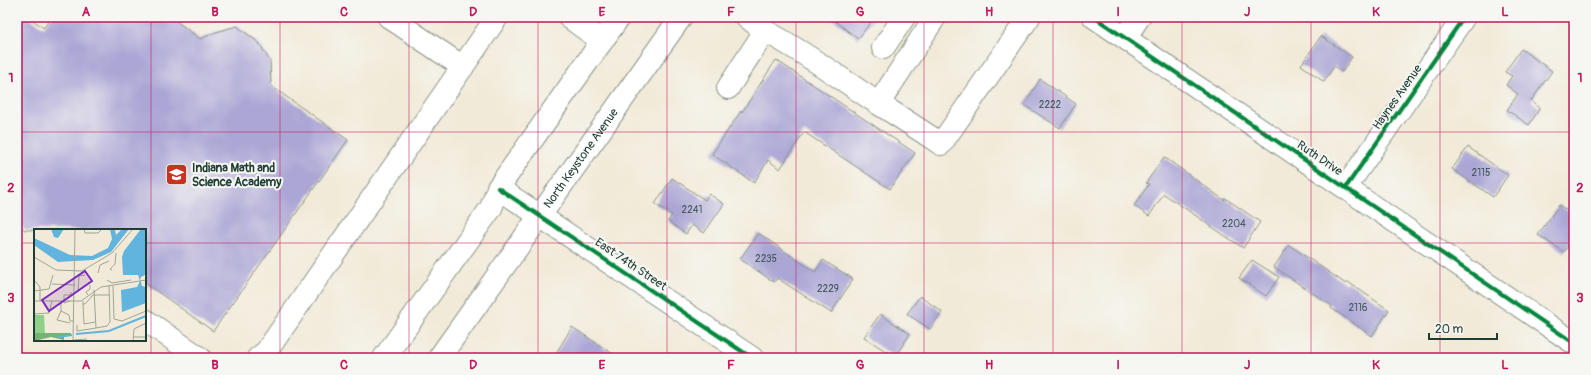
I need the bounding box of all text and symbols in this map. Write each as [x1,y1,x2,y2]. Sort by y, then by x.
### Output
text: A [82,4,91,20]
text: B [211,4,219,20]
text: C [340,4,348,20]
text: D [469,4,477,20]
text: E [599,4,606,20]
text: F [727,4,735,20]
text: G [856,4,865,20]
text: H [985,4,993,20]
text: I [1116,4,1120,20]
text: J [1244,4,1250,20]
text: K [1372,4,1380,20]
text: L [1501,4,1509,20]
street label: Haynes Avenue [1370,62,1425,133]
text: 1 [8,70,14,86]
text: 1 [1577,70,1583,86]
house number: 2222 [1039,99,1062,111]
street label: North Keystone Avenue [541,106,622,211]
street label: Ruth Drive [1294,138,1345,179]
place label: Indiana Math and Science Academy [192,161,282,190]
school or university icon: Indiana Math and Science Academy [163,162,189,188]
house number: 2115 [1472,167,1490,179]
text: 2 [7,180,15,196]
text: 2 [1576,180,1584,196]
house number: 2241 [682,204,703,216]
house number: 2204 [1222,218,1246,230]
inset map [34,229,146,341]
street label: East 74th Street [592,235,670,294]
house number: 2235 [755,253,777,265]
house number: 2229 [817,283,839,295]
text: 3 [7,290,15,306]
text: 3 [1576,290,1584,306]
house number: 2116 [1348,302,1368,314]
scale bar [1429,315,1497,341]
text: 20 m [1435,322,1464,337]
text: A [82,357,91,373]
text: B [211,357,219,373]
text: C [340,357,348,373]
text: D [469,357,477,373]
text: E [599,357,606,373]
text: F [727,357,735,373]
text: G [856,357,865,373]
text: H [985,357,993,373]
text: I [1116,357,1120,373]
text: J [1244,357,1250,373]
text: K [1372,357,1380,373]
text: L [1501,357,1509,373]

